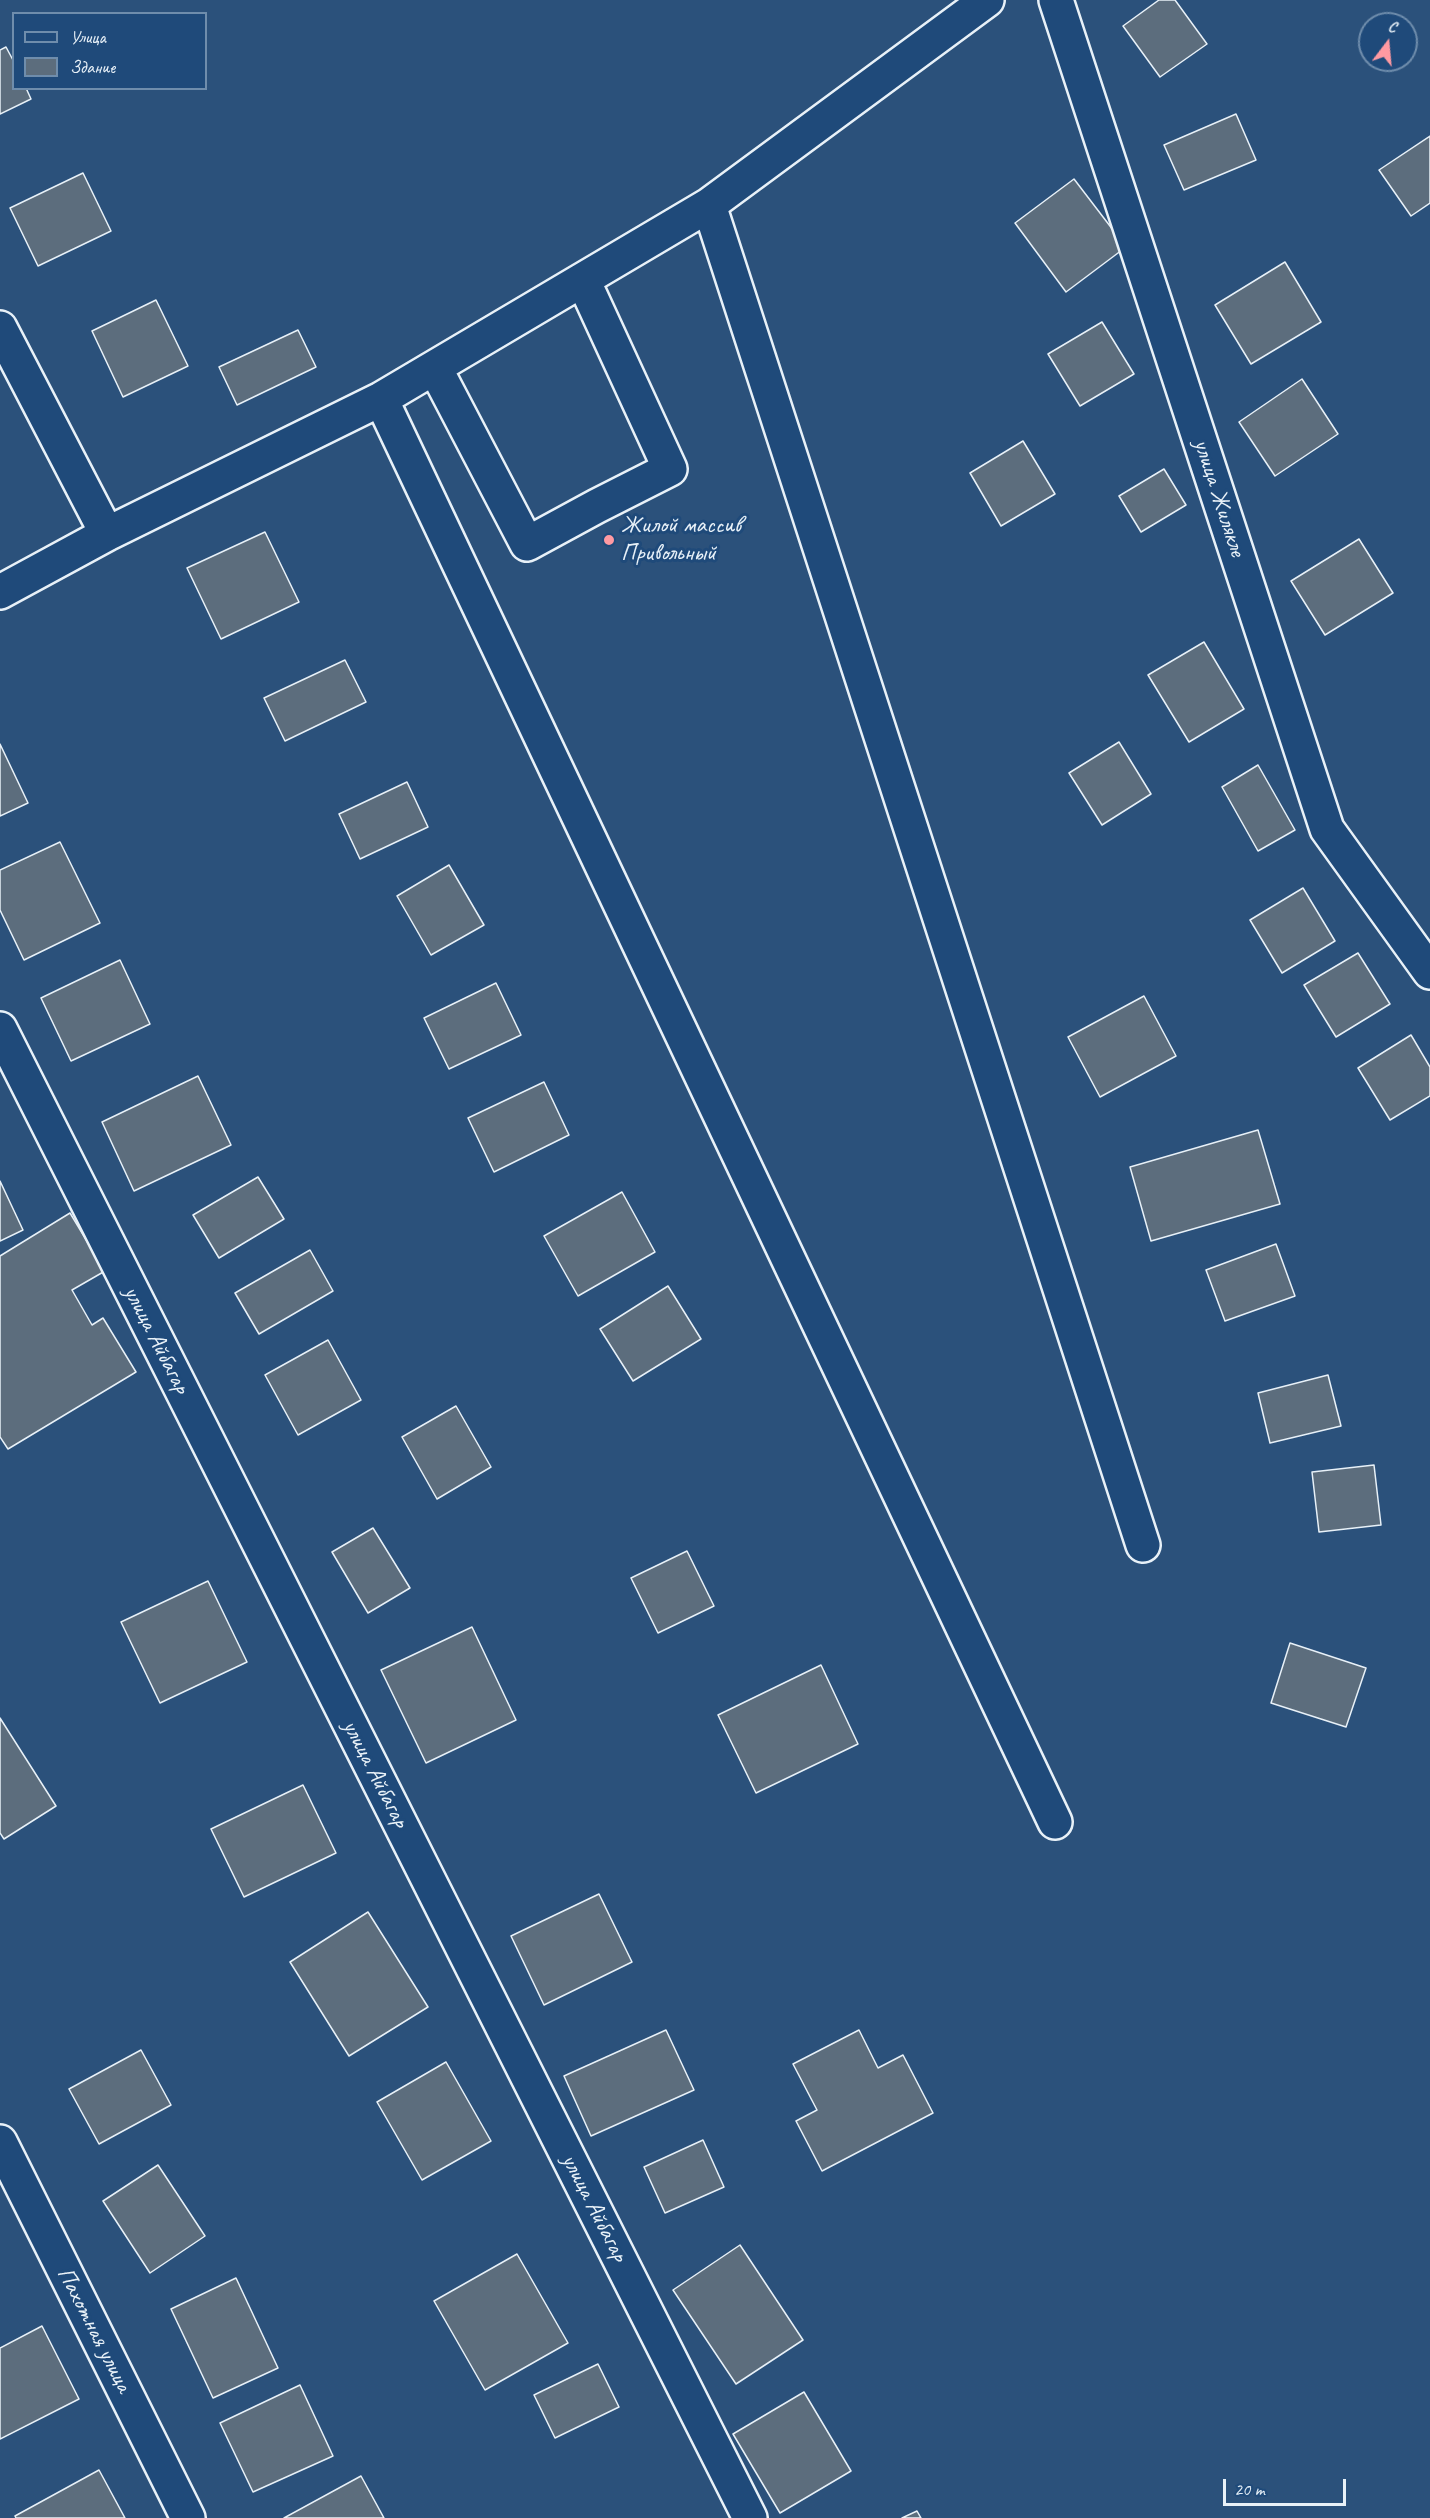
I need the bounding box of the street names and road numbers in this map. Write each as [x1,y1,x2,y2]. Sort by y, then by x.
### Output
street label: улица Жилякле [1187,436,1251,560]
street label: улица Айбагар [117,1281,195,1399]
street label: улица Айбагар [336,1715,414,1833]
street label: улица Айбагар [555,2149,633,2267]
street label: Пахотная улица [50,2263,138,2397]

